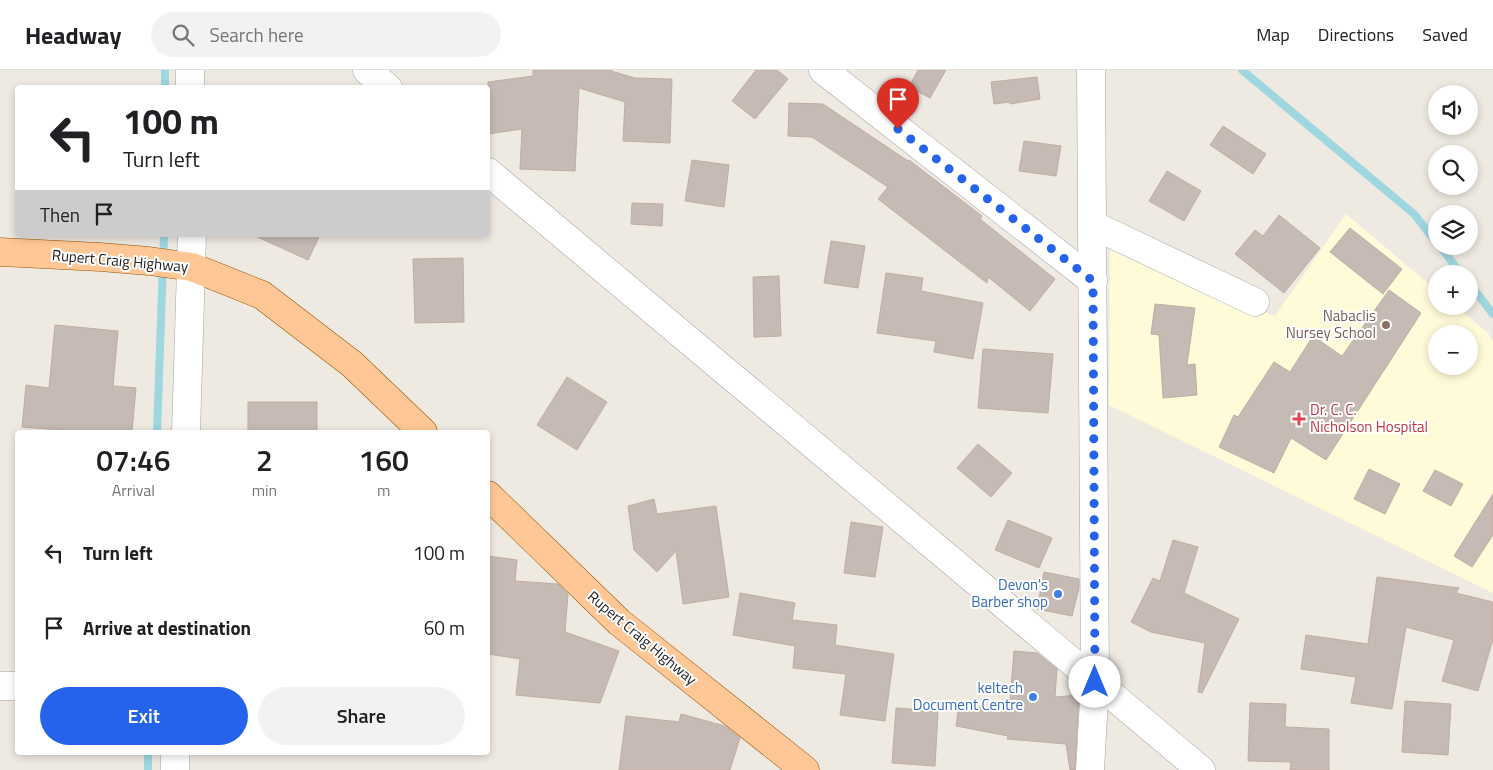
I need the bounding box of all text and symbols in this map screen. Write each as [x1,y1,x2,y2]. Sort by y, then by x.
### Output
search box [151,12,501,57]
text: Headway [25,17,121,53]
text: Search here [209,20,304,49]
icon: search [169,21,197,49]
text: Map [1256,21,1290,48]
text: Directions [1318,21,1394,48]
text: Saved [1422,21,1468,48]
pin [877,78,919,129]
icon: arrive [884,85,912,113]
map controls [1428,85,1478,375]
button: sound [1428,85,1478,135]
text: 100 m [123,94,219,148]
icon: left [40,105,105,170]
text: Turn left [123,142,200,176]
button: search [1428,145,1478,195]
text: Then [40,200,80,229]
icon: arrive [90,200,118,228]
button: layers [1428,205,1478,255]
street label: Rupert Craig Highway [51,243,189,278]
button: + [1428,265,1478,315]
place label: Nabaclis Nursey School [1286,304,1376,344]
marker: Nabaclis Nursey School [1380,319,1392,331]
button: − [1428,325,1478,375]
place label: Dr. C. C. Nicholson Hospital [1310,398,1428,438]
marker: Dr. C. C. Nicholson Hospital [1292,412,1306,426]
text: 07:46 [96,437,171,483]
text: 2 [256,437,273,483]
text: 160 [358,437,409,483]
text: Arrival [112,478,155,502]
text: min [252,478,277,502]
text: m [377,478,390,502]
text: Turn left [83,538,153,567]
text: 100 m [413,538,465,567]
icon: left [40,539,68,567]
place label: Devon's Barber shop [971,573,1048,613]
street label: Rupert Craig Highway [583,585,702,690]
marker: Devon's Barber shop [1052,588,1064,600]
text: Arrive at destination [83,613,251,642]
text: 60 m [424,613,465,642]
icon: arrive [40,614,68,642]
position arrow [1068,655,1120,707]
place label: keltech Document Centre [913,676,1023,716]
button: Exit [40,687,248,745]
button: Share [258,687,465,745]
marker: keltech Document Centre [1027,691,1039,703]

